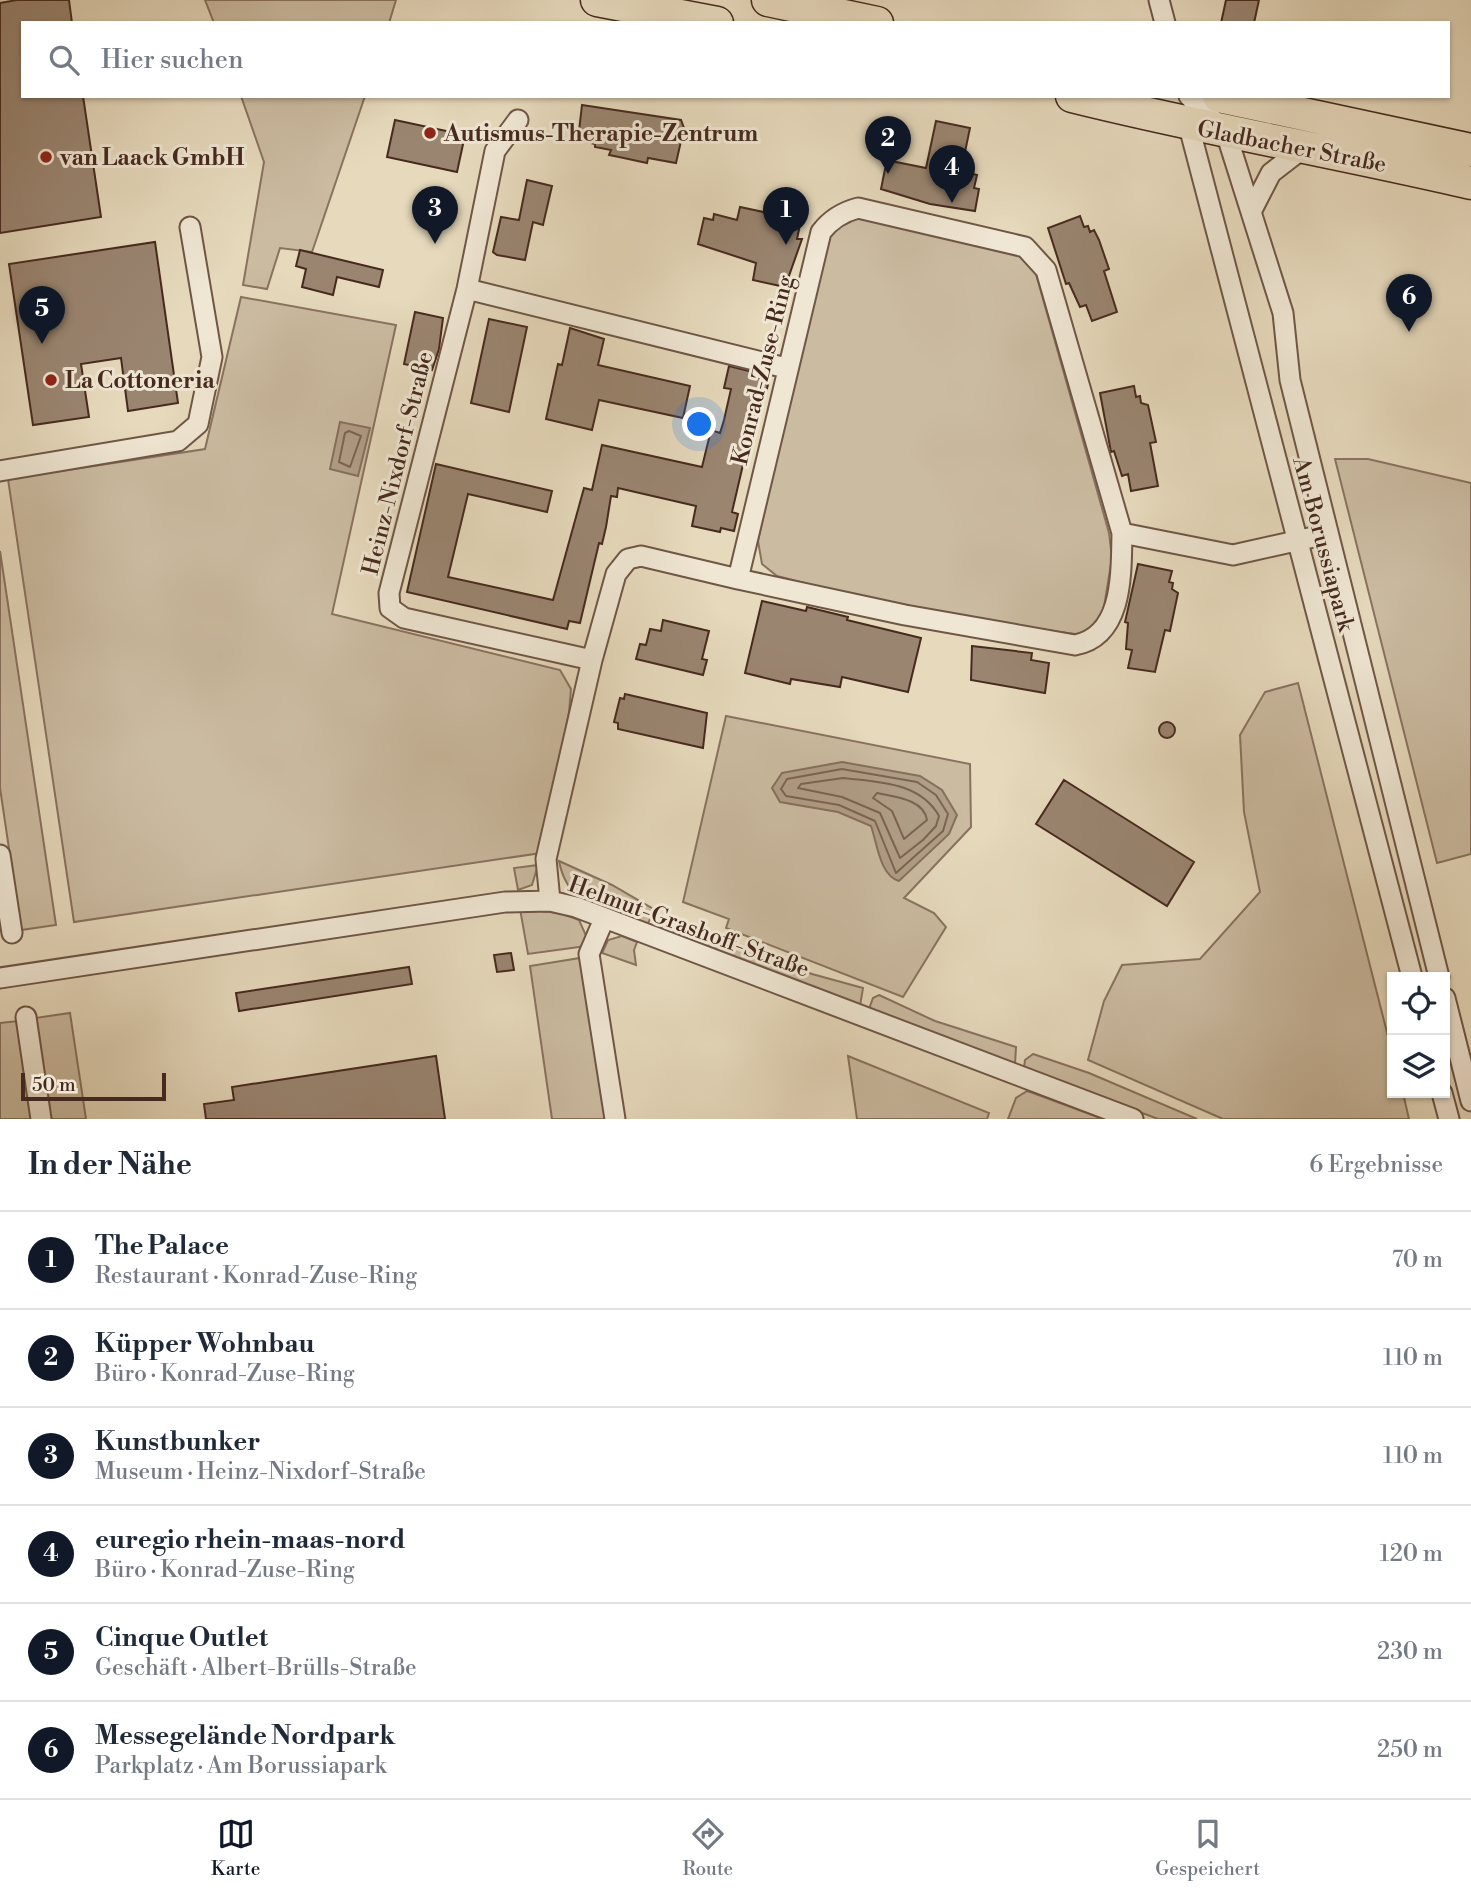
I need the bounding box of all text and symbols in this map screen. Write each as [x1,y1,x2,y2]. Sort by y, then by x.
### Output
search box [21,21,1450,98]
icon: search [45,41,83,79]
text: Hier suchen [101,44,243,76]
street label: Gladbacher Straße [1195,115,1389,179]
pin: 2 [865,116,911,174]
place label: Autismus-Therapie-Zentrum [443,120,758,148]
marker: Autismus-Therapie-Zentrum [422,125,438,141]
place label: van Laack GmbH [59,144,244,172]
pin: 4 [929,145,975,203]
marker: van Laack GmbH [38,149,54,165]
pin: 3 [412,186,458,244]
pin: 1 [763,187,809,245]
street label: Konrad-Zuse-Ring [726,272,800,468]
pin: 6 [1386,274,1432,332]
pin: 5 [19,286,65,344]
street label: Heinz-Nixdorf-Straße [357,349,439,578]
place label: La Cottoneria [65,367,215,395]
marker: La Cottoneria [43,372,59,388]
your location [682,407,716,441]
street label: Am Borussiapark [1286,453,1360,635]
street label: Helmut-Grashoff-Straße [564,870,813,984]
map controls [1387,972,1450,1098]
button: locate [1387,972,1450,1035]
button: layers [1387,1035,1450,1098]
scale bar [21,1070,166,1102]
text: 50 m [32,1073,76,1097]
text: In der Nähe [28,1146,192,1184]
text: 6 Ergebnisse [1309,1151,1443,1179]
text: The Palace [95,1230,229,1262]
text: 1 [45,1246,57,1274]
text: 70 m [1392,1246,1443,1274]
text: Restaurant · Konrad-Zuse-Ring [95,1262,417,1290]
text: Küpper Wohnbau [95,1328,314,1360]
text: 2 [44,1344,58,1372]
text: 110 m [1383,1344,1443,1372]
text: Büro · Konrad-Zuse-Ring [95,1360,355,1388]
text: Kunstbunker [95,1426,260,1458]
text: 3 [44,1442,58,1470]
text: 110 m [1383,1442,1443,1470]
text: Museum · Heinz-Nixdorf-Straße [95,1458,426,1486]
text: euregio rhein-maas-nord [95,1524,405,1556]
text: 4 [43,1540,59,1568]
text: 120 m [1379,1540,1443,1568]
text: Büro · Konrad-Zuse-Ring [95,1556,355,1584]
text: Cinque Outlet [95,1622,268,1654]
text: 5 [44,1638,58,1666]
text: 230 m [1377,1638,1443,1666]
text: Geschäft · Albert-Brülls-Straße [95,1654,417,1682]
text: Messegelände Nordpark [95,1720,395,1752]
text: 6 [44,1736,58,1764]
text: 250 m [1377,1736,1443,1764]
text: Parkplatz · Am Borussiapark [95,1752,386,1780]
tab: Karte [211,1815,260,1881]
tab: Route [682,1815,733,1881]
tab: Gespeichert [1155,1815,1260,1881]

